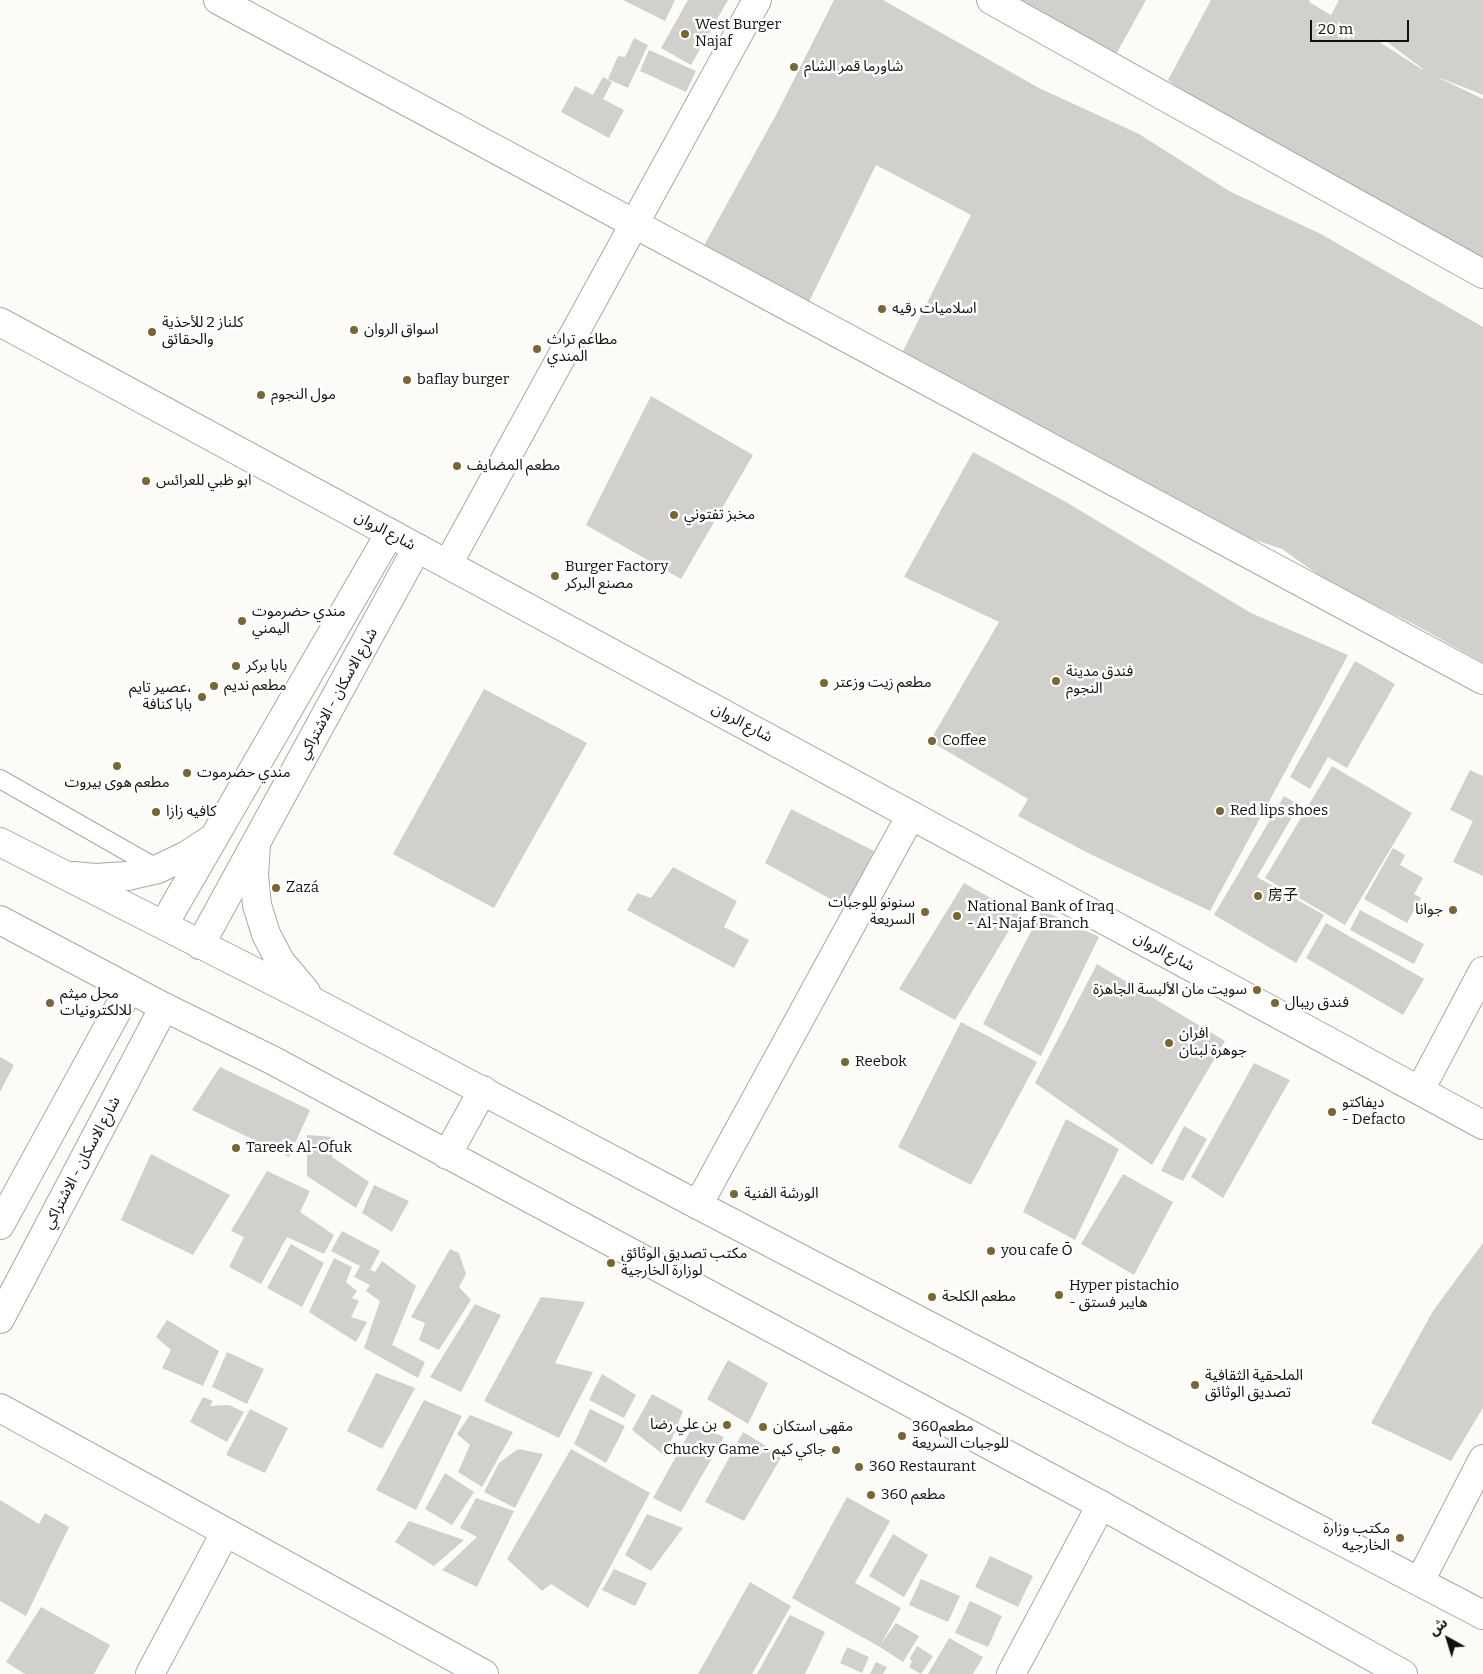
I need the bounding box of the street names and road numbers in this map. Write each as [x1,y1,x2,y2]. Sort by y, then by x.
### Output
street label: شارع الروان [352,508,418,554]
street label: شارع الاسكان - الاشتراكي [294,625,382,763]
street label: شارع الروان [709,700,775,746]
street label: شارع الروان [1131,929,1197,975]
street label: شارع الاسكان - الاشتراكي [39,1094,125,1232]

